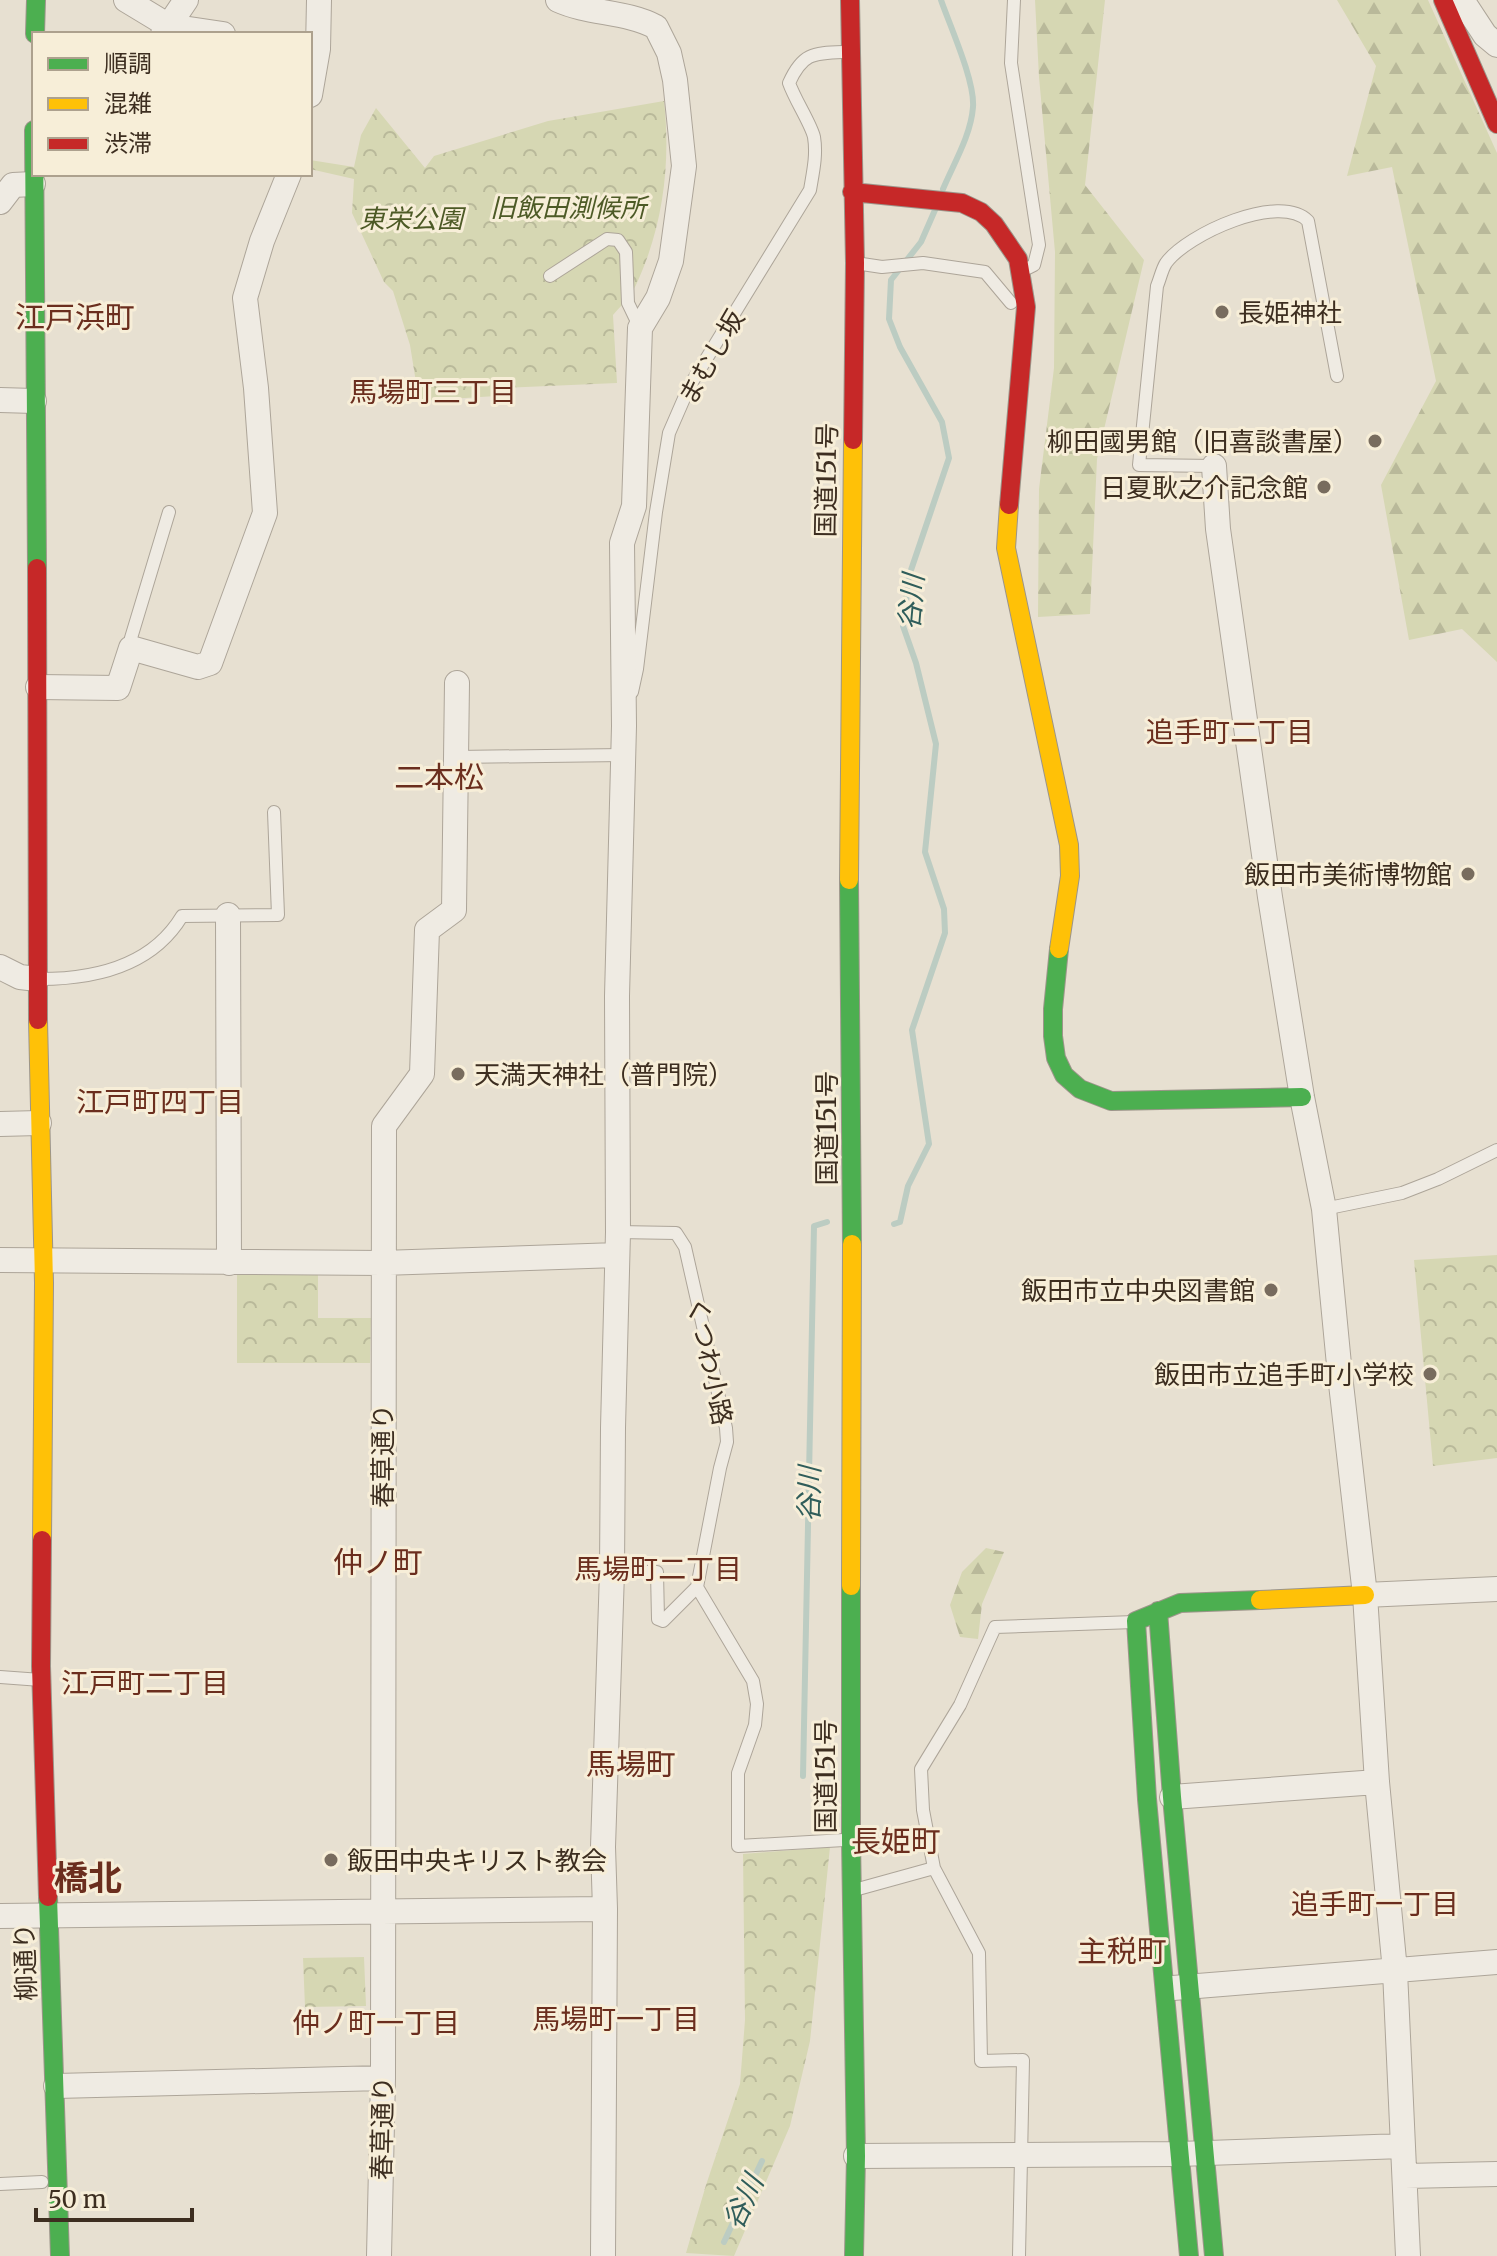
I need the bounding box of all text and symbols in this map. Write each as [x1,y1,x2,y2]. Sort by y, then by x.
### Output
legend [32,32,312,176]
text: 順調 [104,48,152,79]
text: 混雑 [104,88,152,119]
text: 渋滞 [104,128,152,159]
park label: 旧飯田測候所 [490,191,650,224]
park label: 東栄公園 [359,202,467,235]
place label: 長姫神社 [1238,296,1342,329]
district label: 江戸浜町 [15,298,135,336]
marker: 長姫神社 [1213,303,1231,321]
street label: まむし坂 [671,304,751,410]
district label: 馬場町三丁目 [349,374,517,410]
street label: 国道151号 [809,422,843,538]
place label: 柳田國男館（旧喜談書屋） [1047,425,1359,458]
marker: 柳田國男館（旧喜談書屋） [1366,432,1384,450]
place label: 日夏耿之介記念館 [1100,471,1308,504]
marker: 日夏耿之介記念館 [1315,478,1333,496]
water label: 谷川 [891,570,932,631]
district label: 追手町二丁目 [1146,714,1314,750]
district label: 二本松 [394,758,484,796]
place label: 飯田市美術博物館 [1244,858,1452,891]
marker: 飯田市美術博物館 [1459,865,1477,883]
place label: 天満天神社（普門院） [474,1058,734,1091]
marker: 天満天神社（普門院） [449,1065,467,1083]
street label: 国道151号 [810,1071,843,1185]
district label: 江戸町四丁目 [76,1084,244,1120]
place label: 飯田市立中央図書館 [1021,1274,1255,1307]
marker: 飯田市立中央図書館 [1262,1281,1280,1299]
street label: くつわ小路 [680,1294,740,1428]
place label: 飯田市立追手町小学校 [1154,1358,1414,1391]
marker: 飯田市立追手町小学校 [1421,1365,1439,1383]
street label: 春草通り [366,1404,399,1508]
water label: 谷川 [791,1463,828,1522]
district label: 仲ノ町 [333,1543,423,1581]
district label: 馬場町二丁目 [574,1551,742,1587]
district label: 江戸町二丁目 [61,1665,229,1701]
street label: 国道151号 [809,1719,842,1833]
district label: 馬場町 [586,1745,676,1783]
district label: 長姫町 [851,1822,941,1860]
place label: 飯田中央キリスト教会 [347,1844,607,1877]
marker: 飯田中央キリスト教会 [322,1851,340,1869]
district label: 橋北 [54,1857,122,1899]
district label: 追手町一丁目 [1291,1886,1459,1922]
street label: 柳通り [7,1922,43,2002]
district label: 主税町 [1077,1932,1167,1970]
district label: 馬場町一丁目 [532,2001,700,2037]
district label: 仲ノ町一丁目 [292,2005,460,2041]
street label: 春草通り [365,2076,399,2180]
water label: 谷川 [715,2166,772,2235]
scale bar [36,2172,192,2222]
text: 50 m [48,2184,107,2215]

